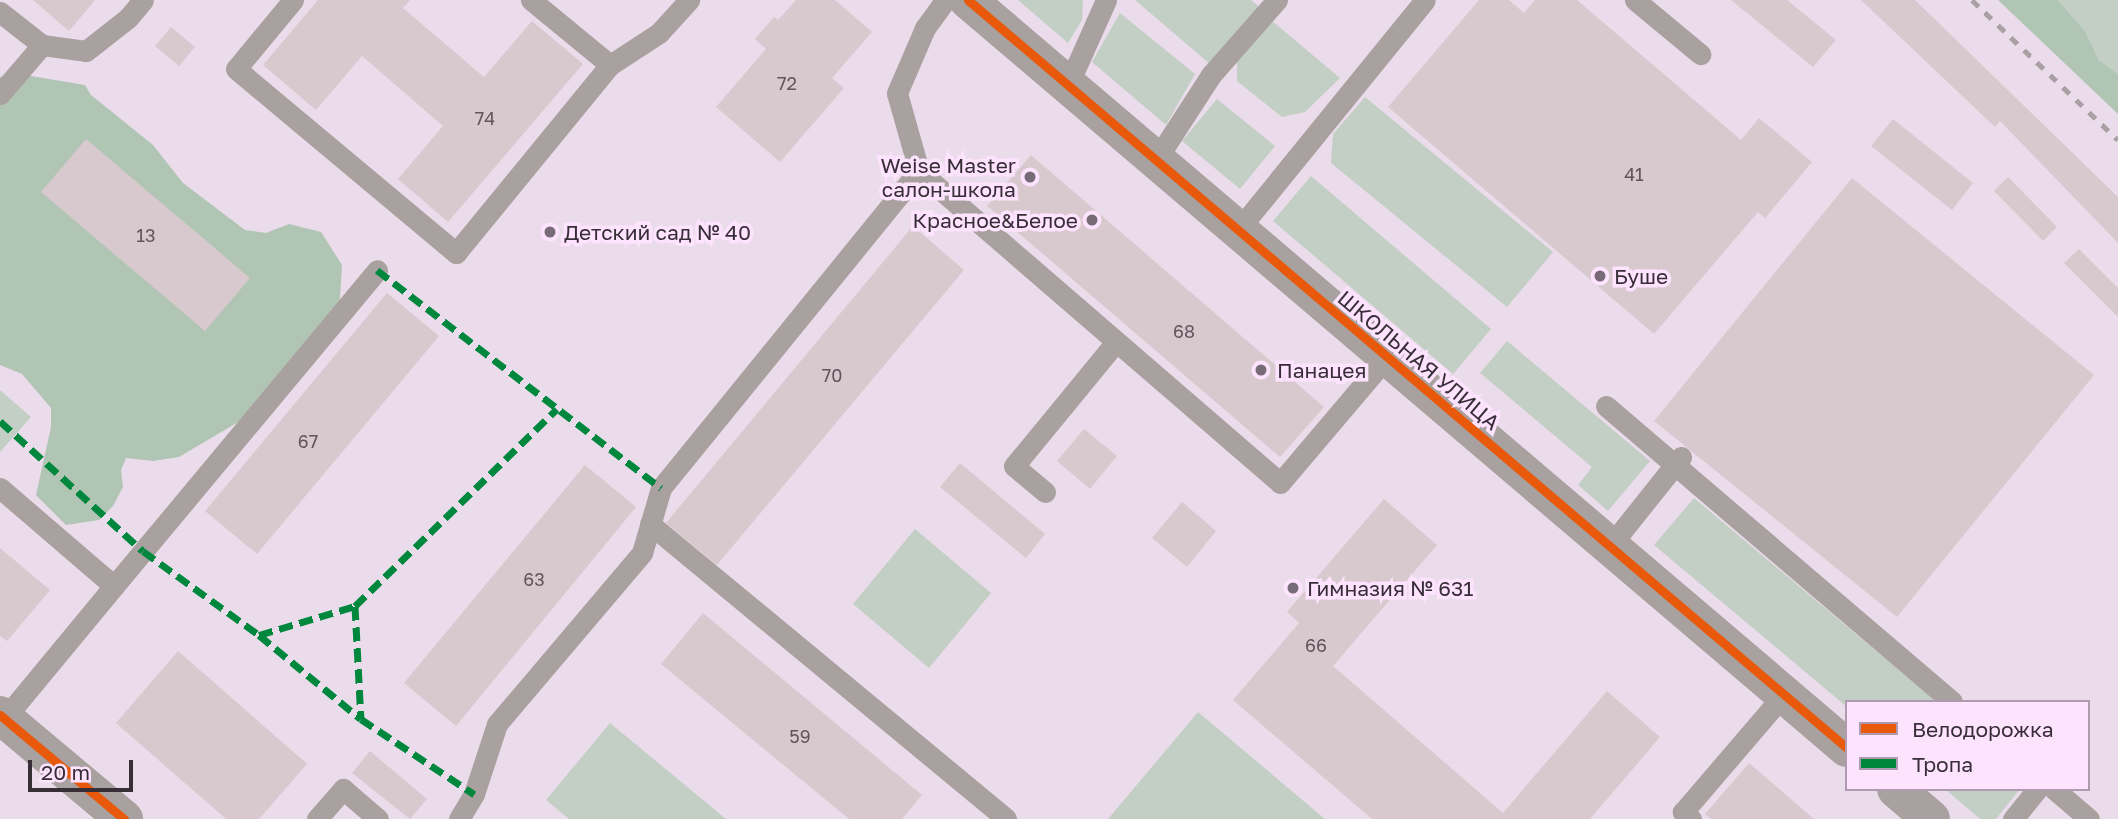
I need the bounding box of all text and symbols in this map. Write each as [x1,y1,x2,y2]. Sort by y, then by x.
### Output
house number: 72 [777,72,797,94]
house number: 74 [475,107,495,129]
place label: Weise Master салон-школа [880,152,1016,202]
house number: 41 [1624,163,1644,185]
marker: Weise Master салон-школа [1022,169,1038,185]
place label: Красное&Белое [912,207,1078,233]
marker: Красное&Белое [1084,212,1100,228]
place label: Детский сад № 40 [564,219,751,245]
house number: 13 [136,224,156,246]
marker: Детский сад № 40 [542,224,558,240]
place label: Буше [1614,263,1668,289]
marker: Буше [1592,268,1608,284]
street label: ШКОЛЬНАЯ УЛИЦА [1333,285,1505,435]
house number: 68 [1173,320,1195,342]
place label: Панацея [1277,357,1366,383]
marker: Панацея [1251,360,1271,380]
house number: 70 [822,364,842,386]
house number: 67 [298,430,318,452]
house number: 63 [523,568,545,590]
place label: Гимназия № 631 [1307,575,1474,601]
marker: Гимназия № 631 [1285,580,1301,596]
house number: 66 [1305,634,1327,656]
legend [1845,700,2090,791]
text: Велодорожка [1912,716,2054,742]
house number: 59 [789,725,811,747]
scale bar [32,746,136,790]
text: Тропа [1912,751,1973,777]
text: 20 m [41,759,90,785]

